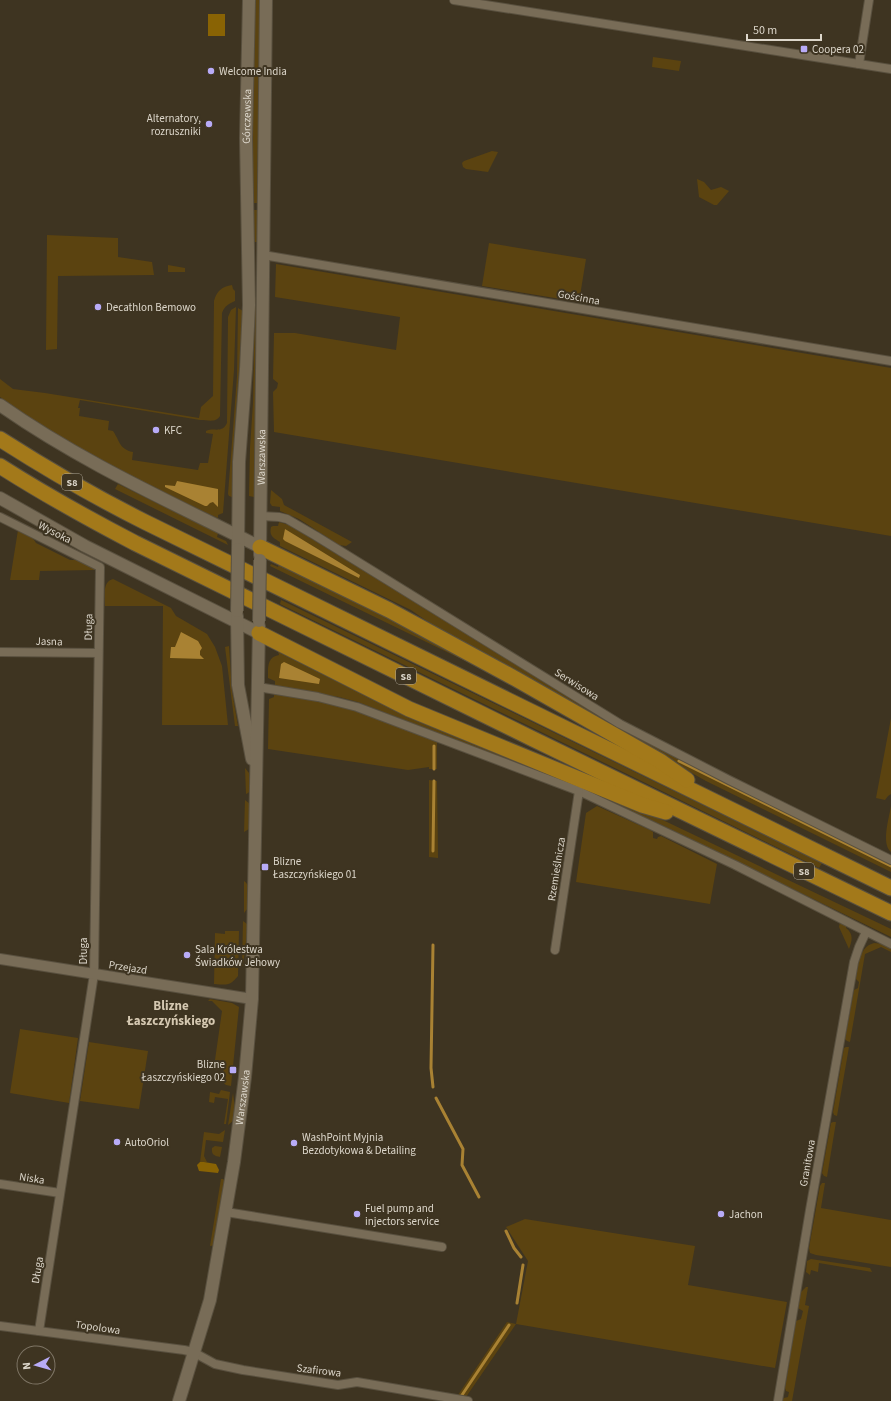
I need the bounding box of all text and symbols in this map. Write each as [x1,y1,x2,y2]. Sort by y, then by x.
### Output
scale bar [747,16,821,42]
text: 50 m [753,22,777,39]
place label: Coopera 02 [812,42,864,57]
marker: Coopera 02 [799,44,809,54]
place label: Welcome India [219,64,287,79]
marker: Welcome India [206,66,216,76]
street label: Górczewska [239,89,255,144]
place label: Alternatory, rozruszniki [147,111,201,139]
marker: Alternatory, rozruszniki [204,119,214,129]
street label: Gościnna [557,286,601,309]
place label: Decathlon Bemowo [106,300,196,315]
marker: Decathlon Bemowo [93,302,103,312]
place label: KFC [164,423,182,438]
marker: KFC [151,425,161,435]
street label: Warszawska [254,429,269,485]
road number: S8 [62,474,82,490]
street label: Wysoka [36,518,74,547]
street label: Długa [81,613,96,641]
street label: Jasna [35,634,63,649]
street label: Serwisowa [552,665,602,704]
road number: S8 [396,668,416,684]
street label: Rzemieślnicza [544,836,569,902]
place label: Blizne Łaszczyńskiego 01 [272,854,357,882]
marker: Blizne Łaszczyńskiego 01 [260,862,270,872]
road number: S8 [794,863,814,879]
street label: Długa [76,938,91,964]
place label: Sala Królestwa Świadków Jehowy [195,942,280,970]
marker: Sala Królestwa Świadków Jehowy [182,950,192,960]
street label: Przejazd [108,957,148,978]
district label: Blizne Łaszczyńskiego [126,997,215,1030]
place label: Blizne Łaszczyńskiego 02 [140,1057,226,1085]
marker: Blizne Łaszczyńskiego 02 [228,1065,238,1075]
street label: Warszawska [232,1069,254,1126]
place label: WashPoint Myjnia Bezdotykowa & Detailing [302,1130,416,1158]
place label: AutoOriol [125,1135,169,1150]
marker: AutoOriol [112,1137,122,1147]
marker: WashPoint Myjnia Bezdotykowa & Detailing [289,1138,299,1148]
street label: Granitowa [796,1138,819,1188]
street label: Niska [18,1169,46,1188]
place label: Fuel pump and injectors service [365,1201,440,1229]
place label: Jachon [729,1207,763,1222]
marker: Fuel pump and injectors service [352,1209,362,1219]
marker: Jachon [716,1209,726,1219]
street label: Długa [28,1256,47,1285]
street label: Topolowa [74,1317,121,1338]
north arrow [16,1345,56,1385]
street label: Szafirowa [296,1360,342,1381]
text: N [19,1362,34,1370]

